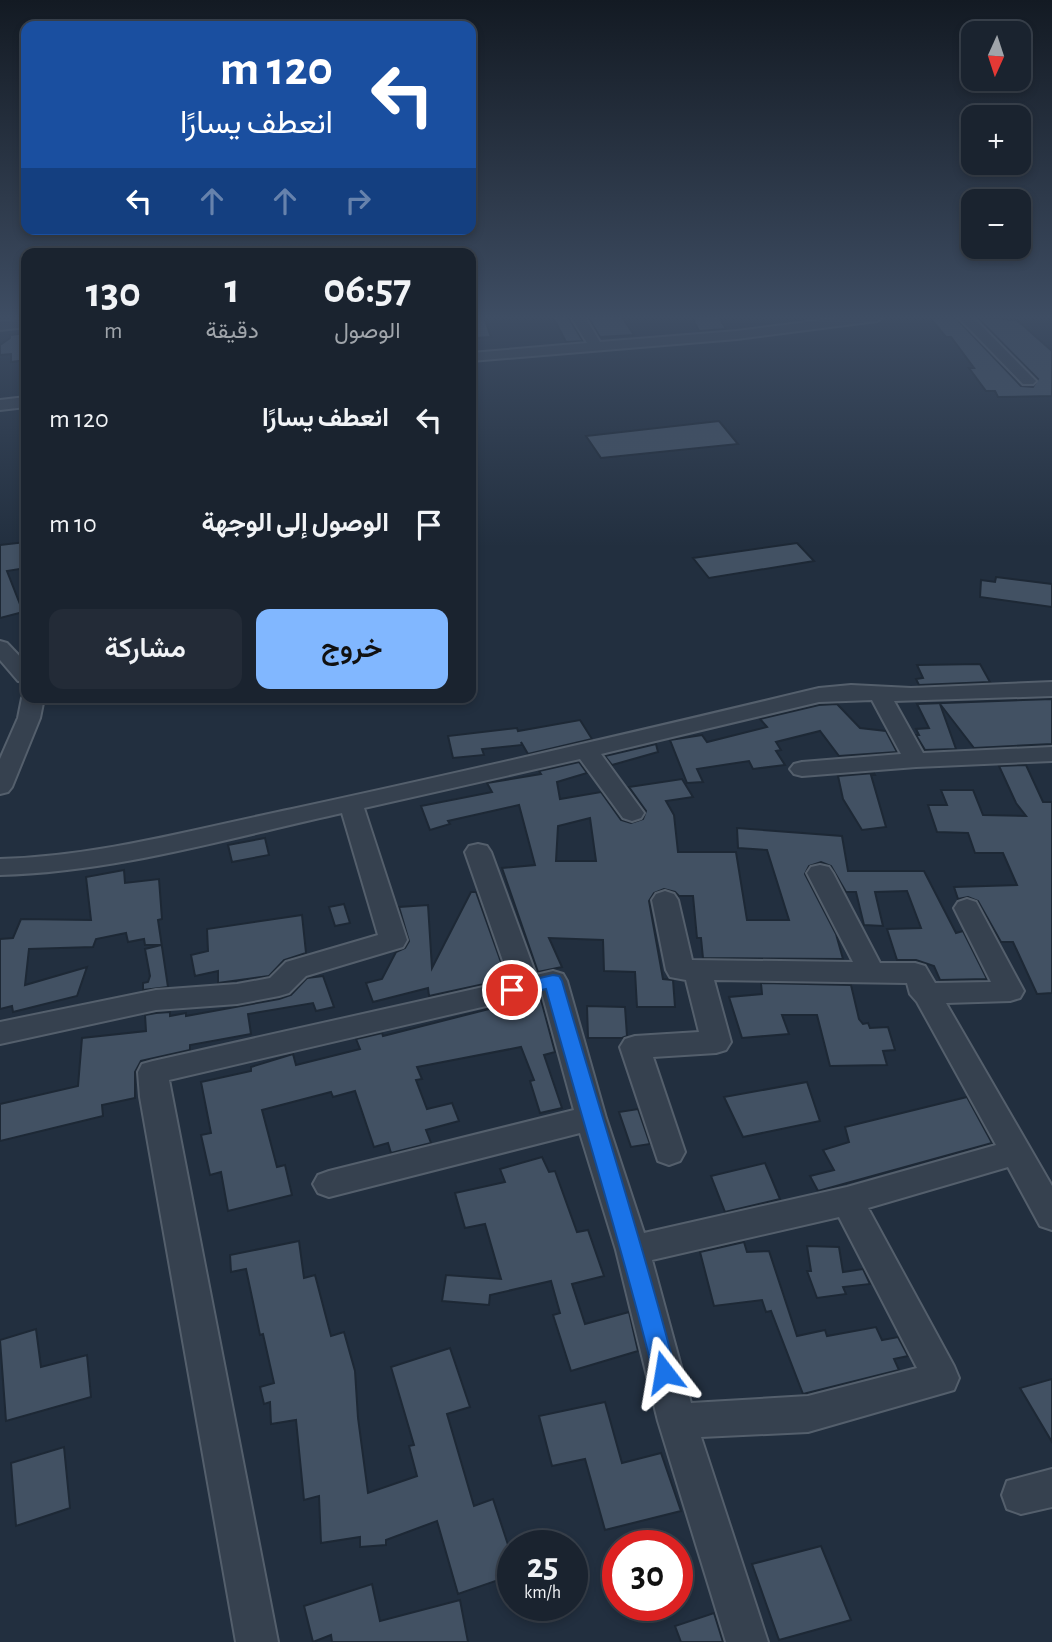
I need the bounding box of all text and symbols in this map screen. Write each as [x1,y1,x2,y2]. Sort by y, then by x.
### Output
north arrow [961,21,1031,91]
map controls [961,21,1031,259]
text: 120 m [220,45,333,94]
icon: left [357,49,448,140]
button: + [961,105,1031,175]
text: انعطف يسارًا [180,107,333,139]
icon: left [120,182,158,220]
icon: ahead [193,182,231,220]
icon: ahead [266,182,304,220]
icon: right [339,182,377,220]
button: − [961,189,1031,259]
text: 1 [224,268,240,310]
text: 06:57 [323,268,411,310]
text: 130 [86,272,141,314]
text: m [104,320,122,343]
text: دقيقة [205,320,259,343]
text: الوصول [334,320,401,343]
icon: left [410,401,448,439]
text: انعطف يسارًا [262,405,389,431]
text: 120 m [49,406,109,432]
icon: arrive [410,506,448,544]
text: الوصول إلى الوجهة [201,510,389,536]
text: 10 m [49,511,97,537]
button: مشاركة [49,609,242,689]
button: خروج [256,609,448,689]
pin [482,960,542,1020]
icon: arrive [493,971,531,1009]
position arrow [627,1335,701,1409]
speed limit sign: 30 [602,1530,693,1621]
text: 25 [527,1549,558,1584]
text: km/h [524,1584,561,1602]

